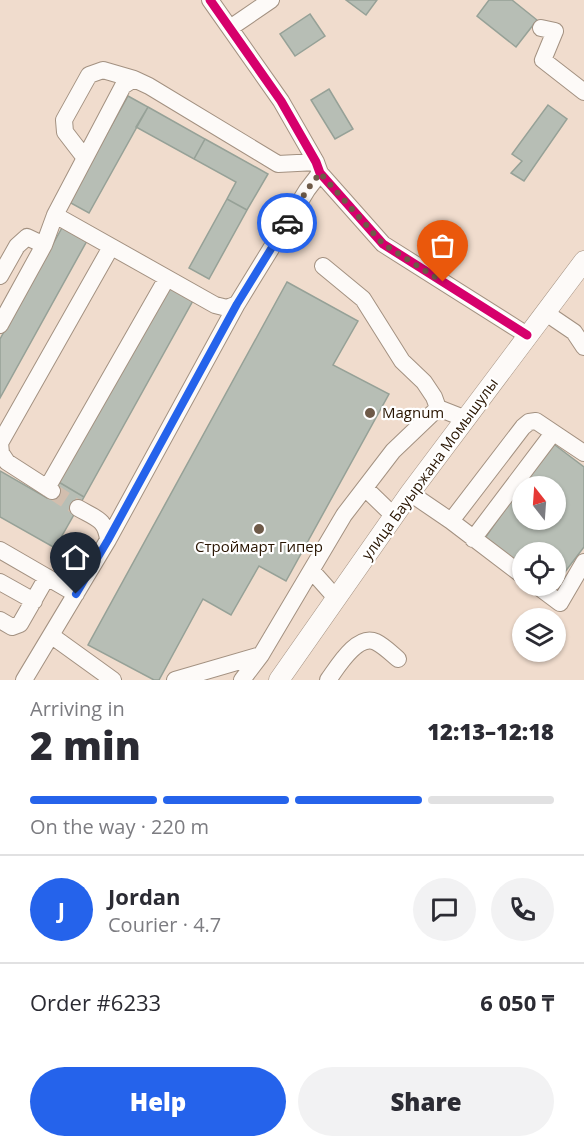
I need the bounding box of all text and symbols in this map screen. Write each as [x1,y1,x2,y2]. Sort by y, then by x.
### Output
courier [257,193,317,253]
icon: car [271,207,304,240]
pin [417,220,468,282]
icon: bag [426,229,459,262]
street label: улица Бауыржана Момышулы [356,374,502,563]
place label: Magnum [382,402,444,422]
marker: Magnum [363,406,377,420]
north arrow [512,476,566,530]
map controls [512,476,566,662]
marker: Строймарт Гипер [252,522,266,536]
pin [50,532,101,594]
place label: Строймарт Гипер [195,536,323,556]
icon: home [59,541,92,574]
button: locate [512,542,566,596]
button: layers [512,608,566,662]
text: Arriving in [30,695,125,722]
text: 12:13–12:18 [427,716,554,746]
text: 2 min [30,718,141,771]
text: On the way · 220 m [30,813,209,840]
button: chat [413,878,476,941]
button: phone [491,878,554,941]
text: Jordan [108,881,181,911]
text: J [58,894,65,924]
text: Courier · 4.7 [108,911,221,938]
text: Order #6233 [30,987,161,1017]
text: 6 050 ₸ [480,987,554,1017]
button: Help [30,1067,286,1136]
button: Share [298,1067,554,1136]

